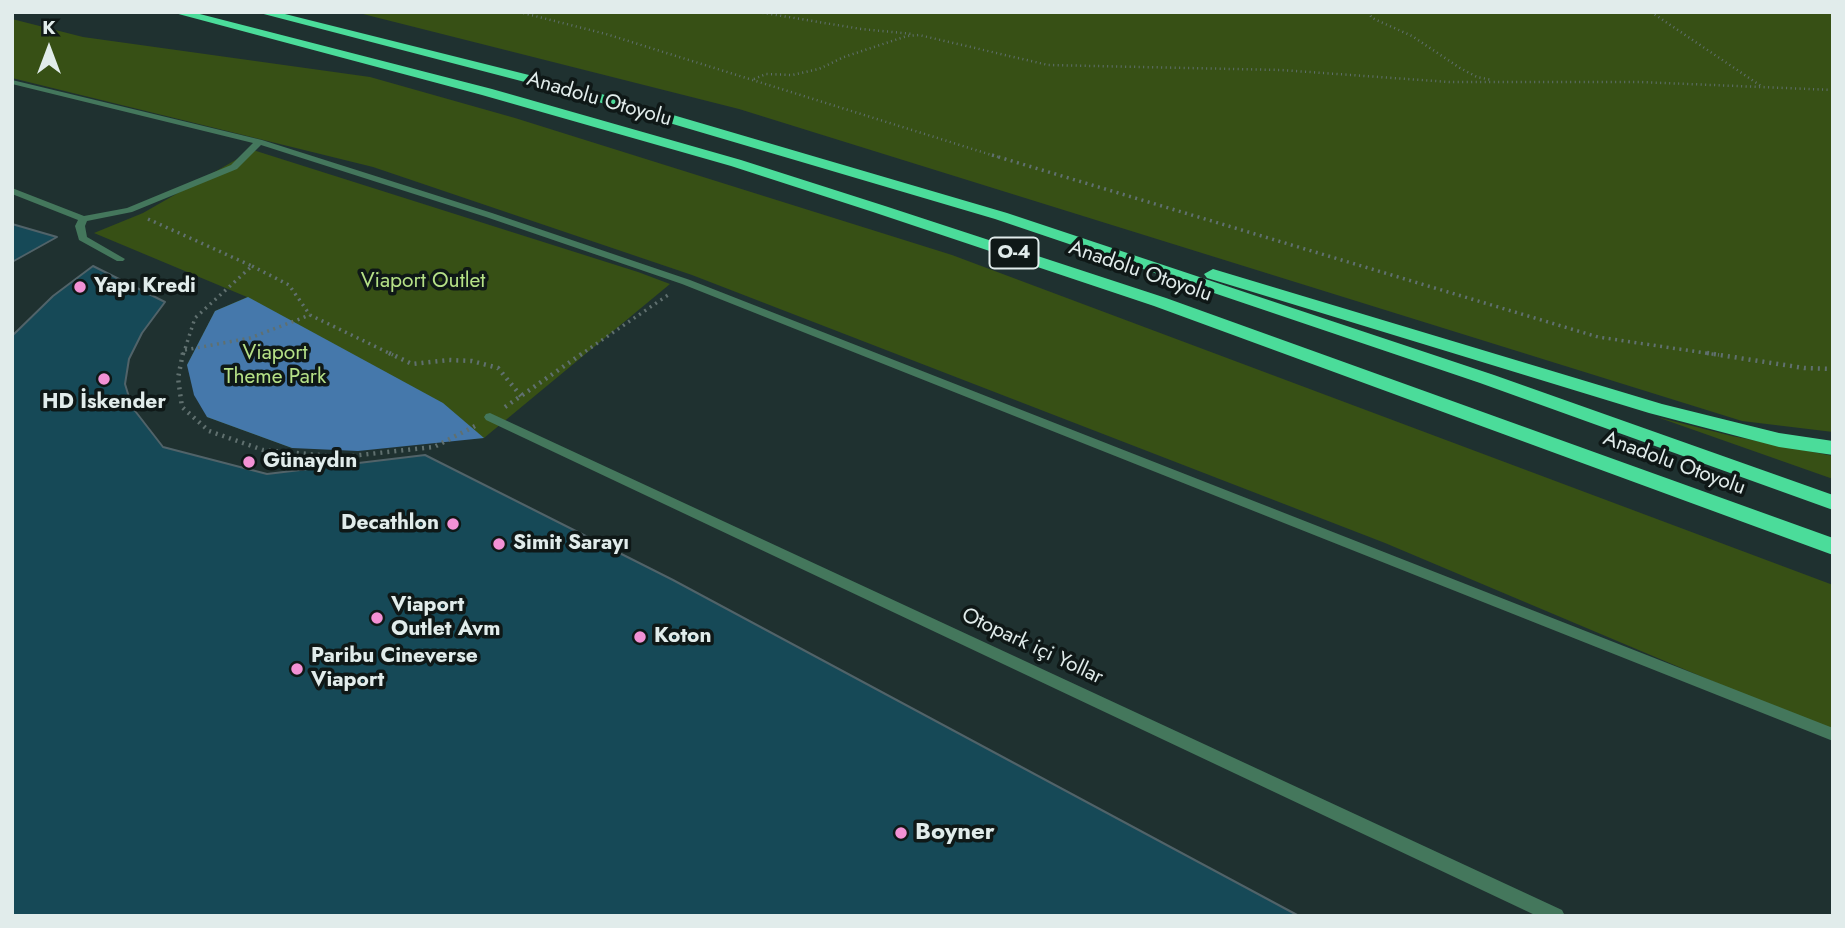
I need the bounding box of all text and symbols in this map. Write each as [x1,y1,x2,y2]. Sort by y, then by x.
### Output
north arrow [14,14,84,84]
text: K [42,14,56,41]
street label: Anadolu Otoyolu [524,67,674,133]
street label: Anadolu Otoyolu [1065,236,1215,308]
road number: O-4 [990,238,1038,268]
park label: Viaport Outlet [361,269,485,295]
place label: Yapı Kredi [94,274,196,300]
marker: Yapı Kredi [72,279,88,295]
park label: Viaport Theme Park [224,341,326,391]
marker: HD İskender [96,371,112,387]
place label: HD İskender [42,390,166,416]
street label: Anadolu Otoyolu [1599,427,1749,501]
place label: Günaydın [263,449,357,475]
marker: Günaydın [241,454,257,470]
place label: Decathlon [341,511,439,537]
marker: Decathlon [445,516,461,532]
place label: Simit Sarayı [513,531,629,557]
marker: Simit Sarayı [491,536,507,552]
place label: Viaport Outlet Avm [391,593,500,643]
street label: Otopark içi Yollar [957,603,1107,691]
marker: Viaport Outlet Avm [369,610,385,626]
place label: Koton [654,624,712,650]
marker: Koton [632,629,648,645]
place label: Paribu Cineverse Viaport [311,644,478,694]
marker: Paribu Cineverse Viaport [289,661,305,677]
place label: Boyner [915,819,995,847]
marker: Boyner [893,825,909,841]

